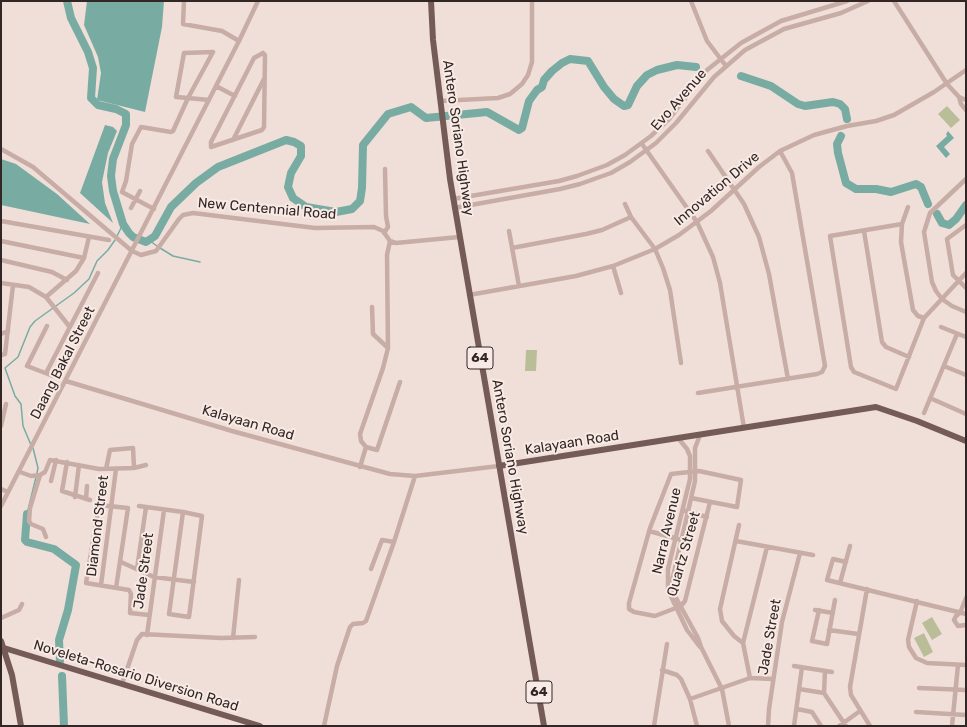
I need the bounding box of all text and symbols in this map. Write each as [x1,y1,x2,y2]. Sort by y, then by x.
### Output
street label: Antero Soriano Highway [439,59,477,217]
street label: Evo Avenue [648,66,710,134]
street label: Innovation Drive [671,148,763,230]
street label: New Centennial Road [197,195,337,223]
street label: Daang Bakal Street [27,304,99,422]
road number: 64 [467,347,493,369]
street label: Antero Soriano Highway [488,378,532,536]
street label: Kalayaan Road [200,402,296,444]
street label: Kalayaan Road [524,427,620,459]
street label: Diamond Street [83,474,113,578]
street label: Narra Avenue [649,486,685,576]
street label: Quartz Street [664,510,704,598]
street label: Jade Street [130,532,158,610]
street label: Jade Street [755,598,785,676]
street label: Noveleta-Rosario Diversion Road [31,637,241,715]
road number: 64 [526,681,552,703]

